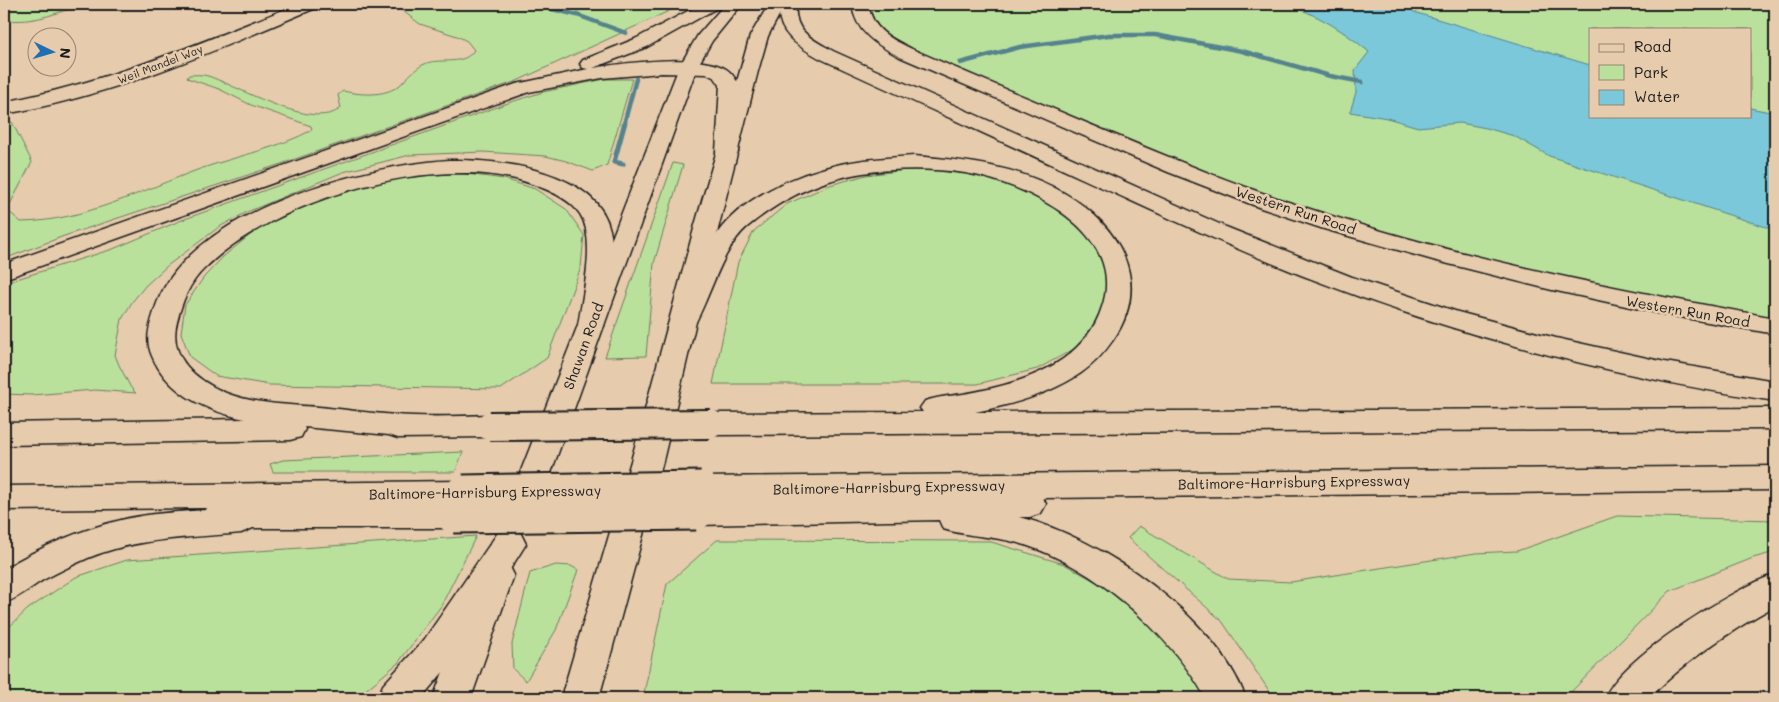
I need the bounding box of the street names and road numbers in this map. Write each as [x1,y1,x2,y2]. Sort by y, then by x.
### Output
street label: Weil Mandel Way [115,41,205,87]
street label: Western Run Road [1233,182,1359,238]
street label: Western Run Road [1625,291,1752,331]
street label: Shawan Road [558,300,608,392]
street label: Baltimore-Harrisburg Expressway [1178,470,1410,494]
street label: Baltimore-Harrisburg Expressway [773,475,1005,499]
street label: Baltimore-Harrisburg Expressway [369,480,601,504]

